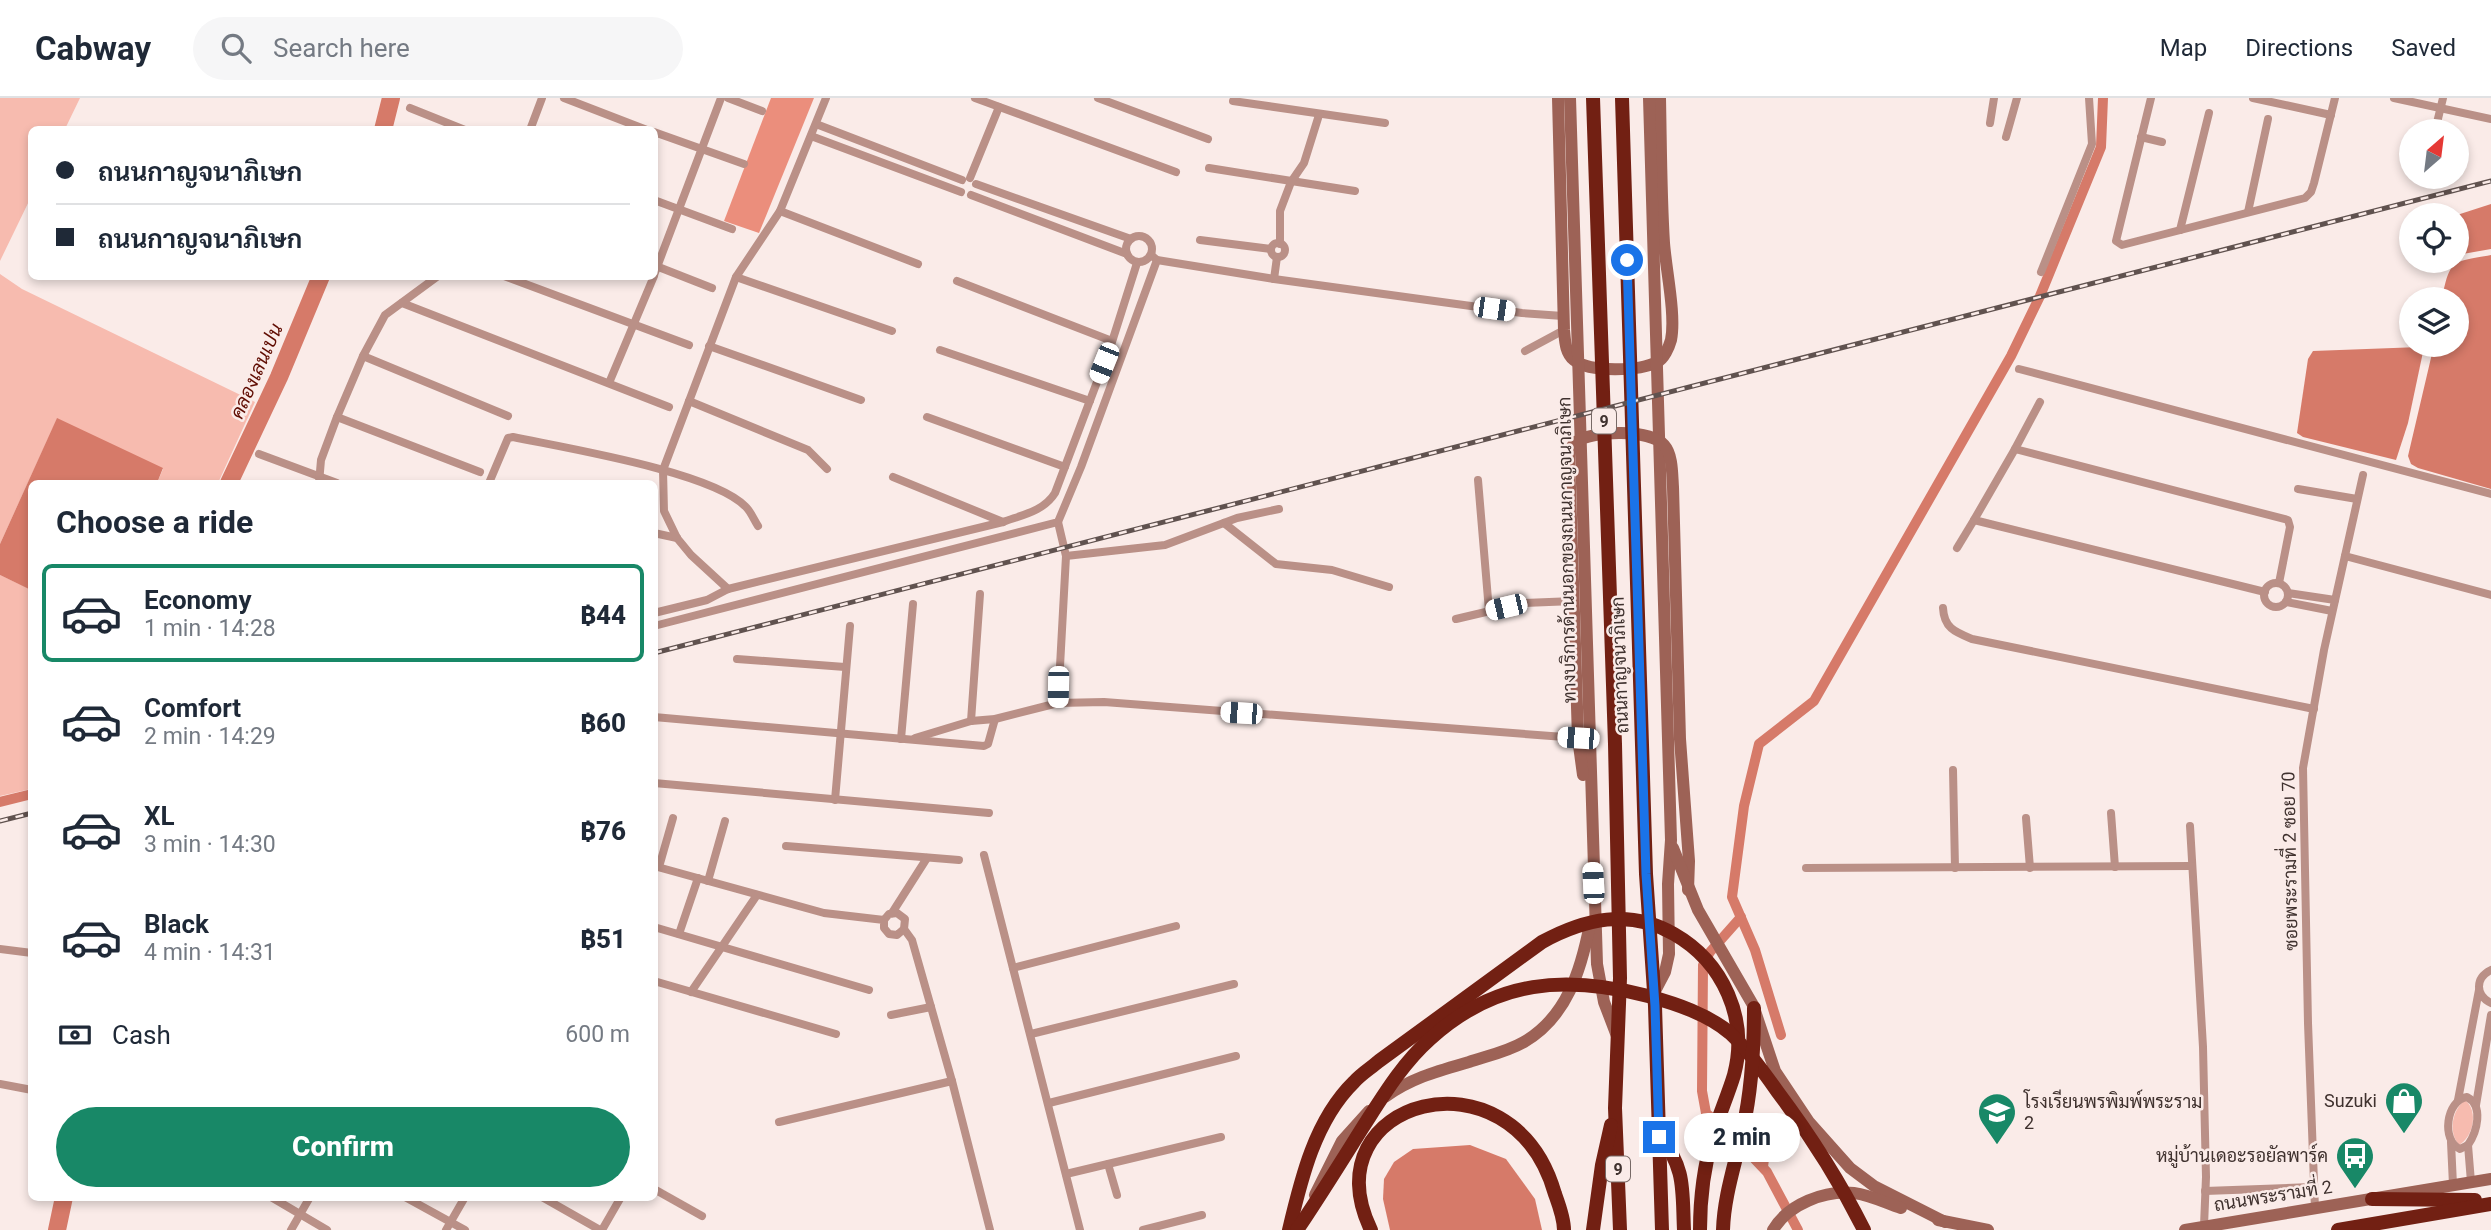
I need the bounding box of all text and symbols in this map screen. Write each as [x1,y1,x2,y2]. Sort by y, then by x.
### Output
search box [193,17,683,80]
text: Cabway [35,29,151,68]
icon: search [217,29,255,67]
text: Search here [273,33,410,63]
text: Map [2160,34,2207,62]
text: Directions [2245,34,2353,62]
text: Saved [2391,34,2456,62]
north arrow [2399,119,2469,189]
map controls [2399,119,2469,357]
text: ถนนกาญจนาภิเษก [98,157,302,187]
button: locate [2399,203,2469,273]
text: ถนนกาญจนาภิเษก [98,224,302,254]
route start [1611,244,1643,276]
button: layers [2399,287,2469,357]
car [1472,296,1517,322]
water label: คลองเลนเปน [225,320,288,422]
car [1087,340,1122,386]
street label: ทางบริการด้านนอกของถนนกาญจนาภิเษก [1552,397,1581,703]
road number: 9 [1592,408,1616,434]
text: Choose a ride [56,503,253,541]
icon: car [60,582,123,645]
text: Economy [144,585,251,615]
car [1484,592,1529,622]
street label: ถนนกาญจนาภิเษก [1607,596,1633,734]
text: ฿44 [580,600,626,630]
text: 1 min · 14:28 [144,615,276,642]
car [1048,666,1069,708]
icon: car [60,690,123,753]
text: Comfort [144,693,241,723]
car [1220,701,1263,725]
text: ฿60 [580,708,626,738]
text: 2 min · 14:29 [144,723,276,750]
car [1557,726,1600,750]
street label: ซอยพระรามที่ 2 ซอย 70 [2272,771,2302,951]
icon: car [60,798,123,861]
text: XL [144,801,175,831]
text: ฿76 [580,816,626,846]
text: 3 min · 14:30 [144,831,276,858]
car [1582,861,1605,905]
icon: car [60,906,123,969]
text: Black [144,909,209,939]
text: ฿51 [580,924,626,954]
text: 4 min · 14:31 [144,939,276,966]
icon: cash [56,1016,94,1054]
text: Cash [112,1020,171,1050]
text: 600 m [565,1021,630,1048]
shop icon: Suzuki [2383,1080,2425,1135]
place label: โรงเรียนพรพิมพ์พระราม 2 [2023,1089,2202,1133]
place label: Suzuki [2324,1090,2377,1111]
school or university icon: โรงเรียนพรพิมพ์พระราม 2 [1976,1091,2018,1146]
button: Confirm [56,1107,630,1187]
callout: 2 min [1684,1112,1799,1162]
route end [1643,1121,1675,1153]
text: 2 min [1713,1124,1771,1151]
bus stop icon: หมู่บ้านเดอะรอยัลพาร์ค [2334,1135,2376,1190]
place label: หมู่บ้านเดอะรอยัลพาร์ค [2156,1143,2328,1169]
road number: 9 [1606,1156,1630,1182]
street label: ถนนพระรามที่ 2 [2211,1171,2334,1215]

